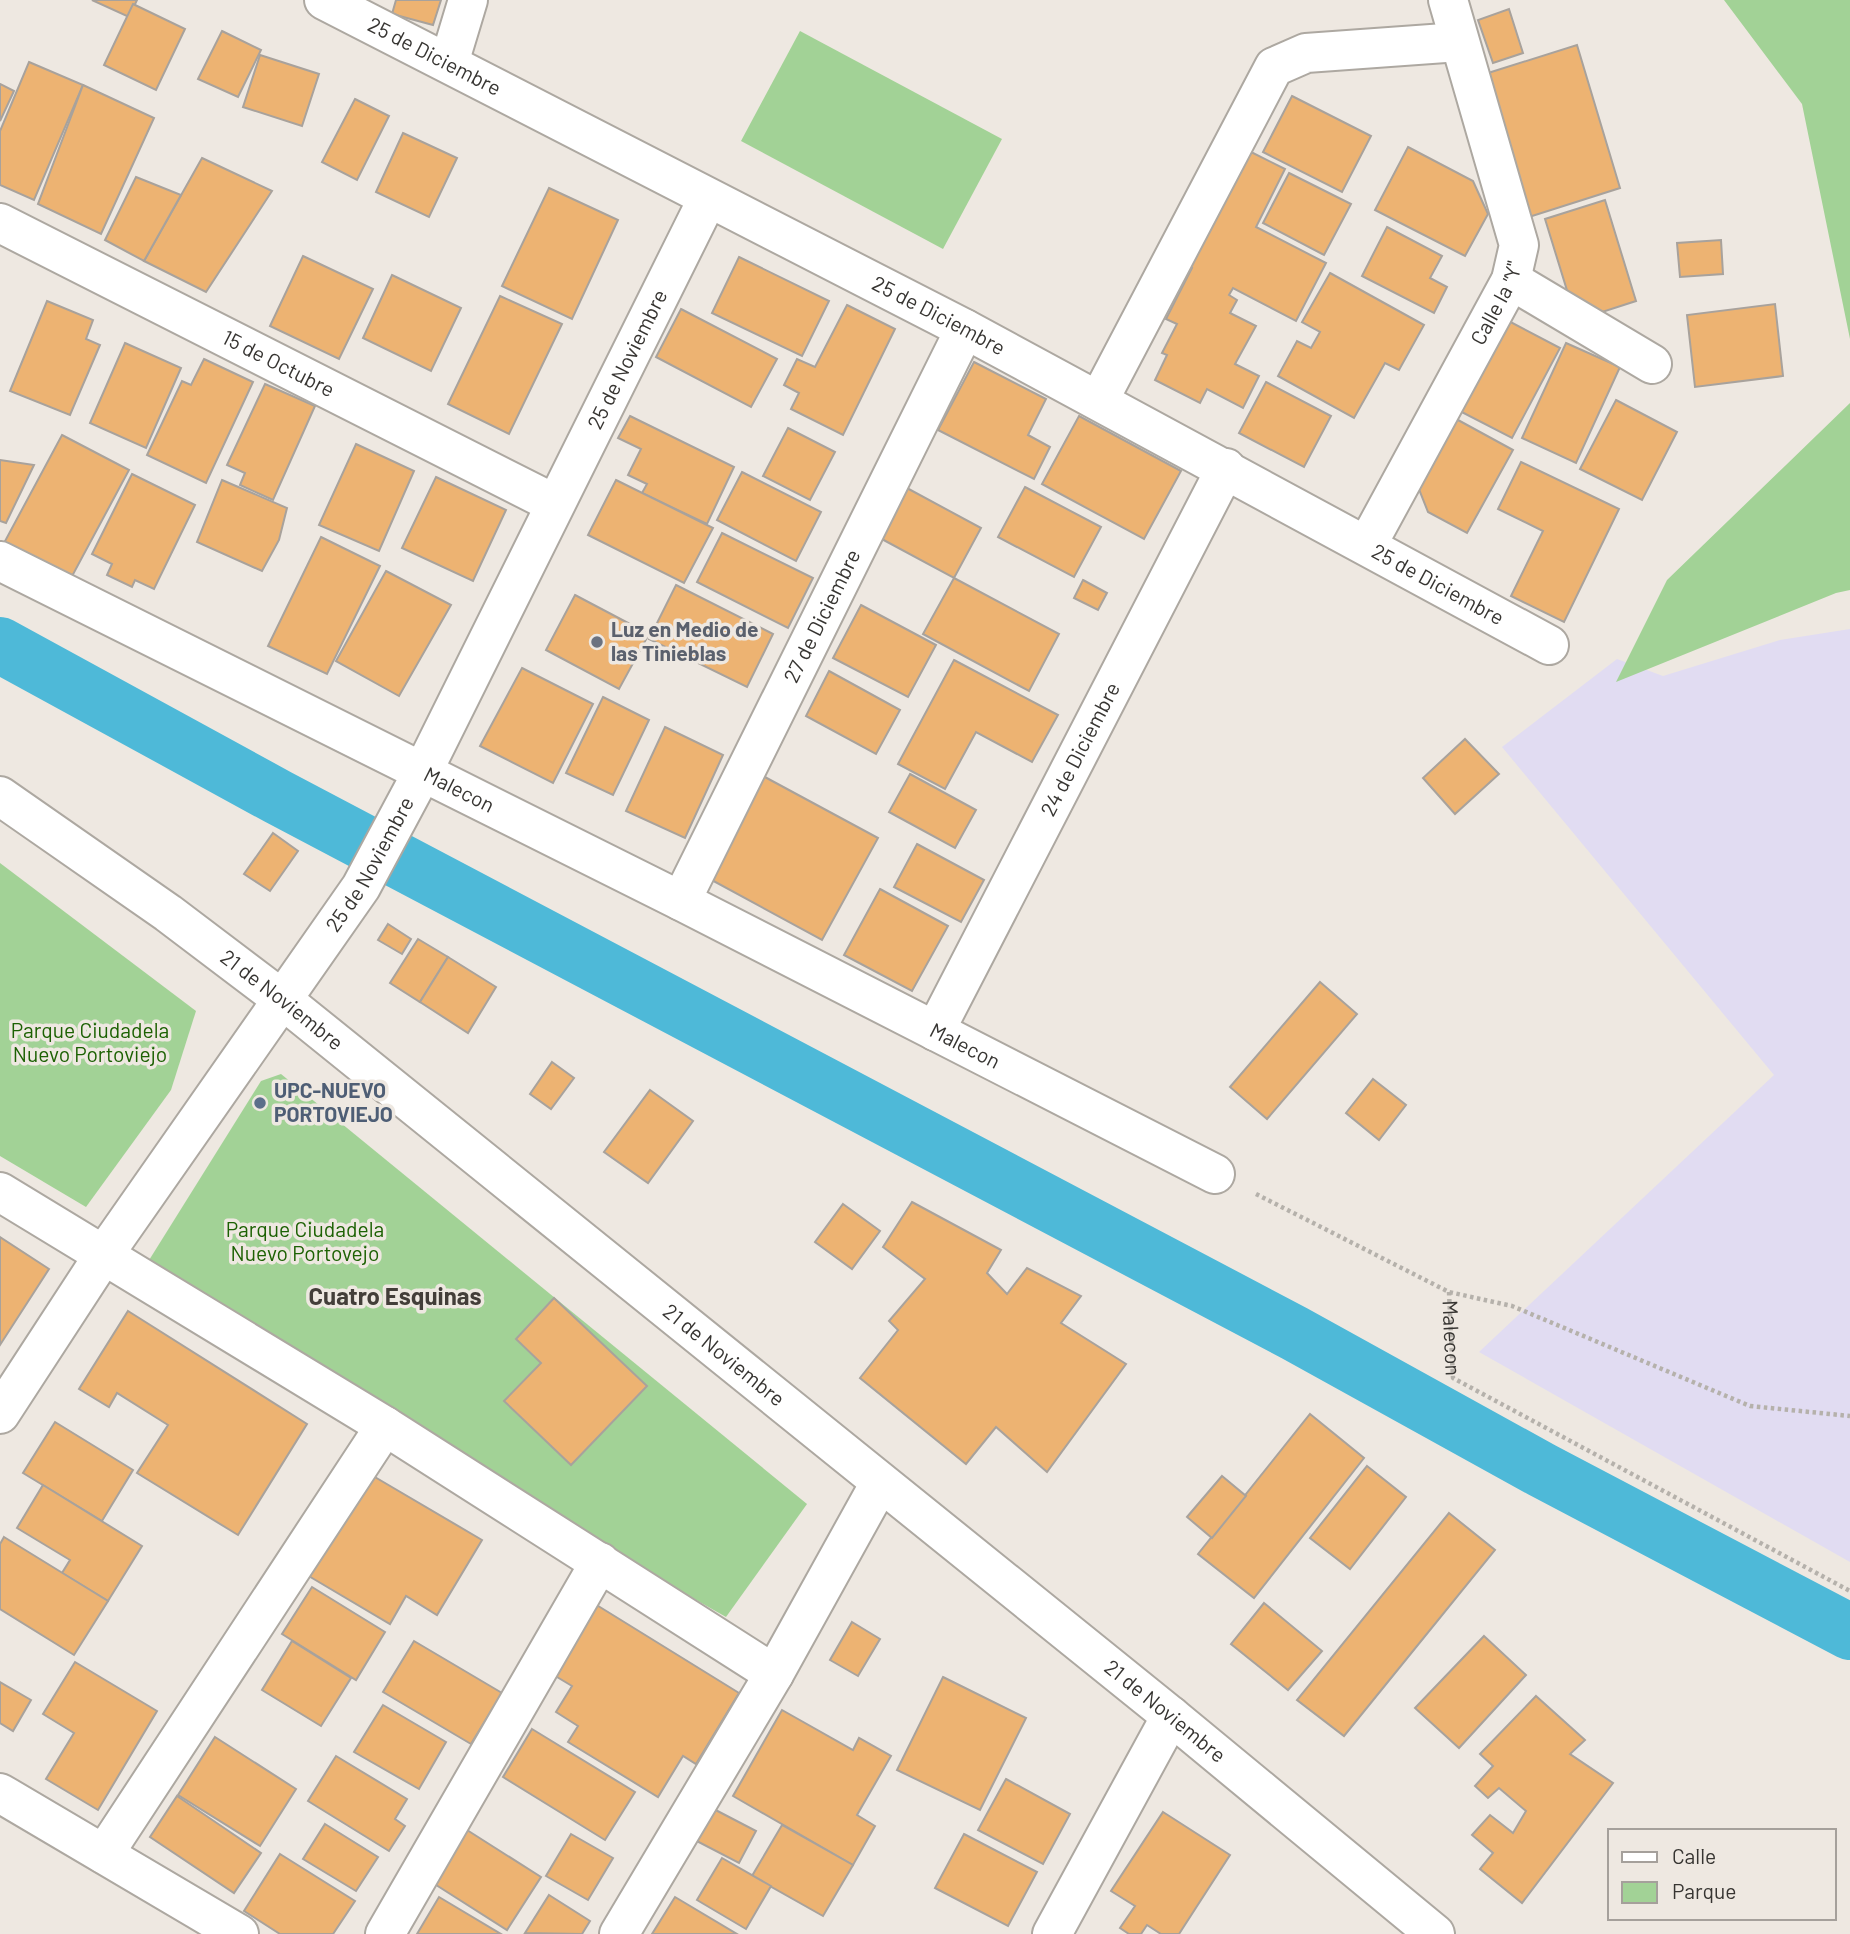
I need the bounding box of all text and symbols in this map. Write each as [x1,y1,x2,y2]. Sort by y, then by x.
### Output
street label: 25 de Diciembre [364,11,506,100]
street label: Calle la "Y" [1464,258,1526,349]
street label: 25 de Diciembre [869,270,1010,360]
street label: 25 de Noviembre [581,285,671,433]
street label: 15 de Octubre [219,324,339,401]
street label: 25 de Diciembre [1368,538,1509,629]
street label: 27 de Diciembre [777,545,865,686]
place label: Luz en Medio de las Tinieblas [611,616,758,665]
marker: Luz en Medio de las Tinieblas [589,634,605,650]
street label: 24 de Diciembre [1034,678,1124,820]
street label: Malecon [420,761,499,817]
street label: 25 de Noviembre [320,792,418,936]
street label: 21 de Noviembre [216,943,349,1055]
park label: Parque Ciudadela Nuevo Portoviejo [11,1017,169,1066]
street label: Malecon [926,1017,1005,1073]
place label: UPC-NUEVO PORTOVIEJO [274,1077,393,1126]
marker: UPC-NUEVO PORTOVIEJO [252,1095,268,1111]
park label: Parque Ciudadela Nuevo Portovejo [226,1216,384,1265]
district label: Cuatro Esquinas [309,1281,482,1310]
street label: 21 de Noviembre [659,1298,790,1411]
street label: Malecon [1438,1300,1467,1376]
street label: 21 de Noviembre [1100,1654,1231,1767]
legend [1608,1829,1836,1920]
text: Calle [1672,1843,1716,1868]
text: Parque [1672,1878,1737,1903]

